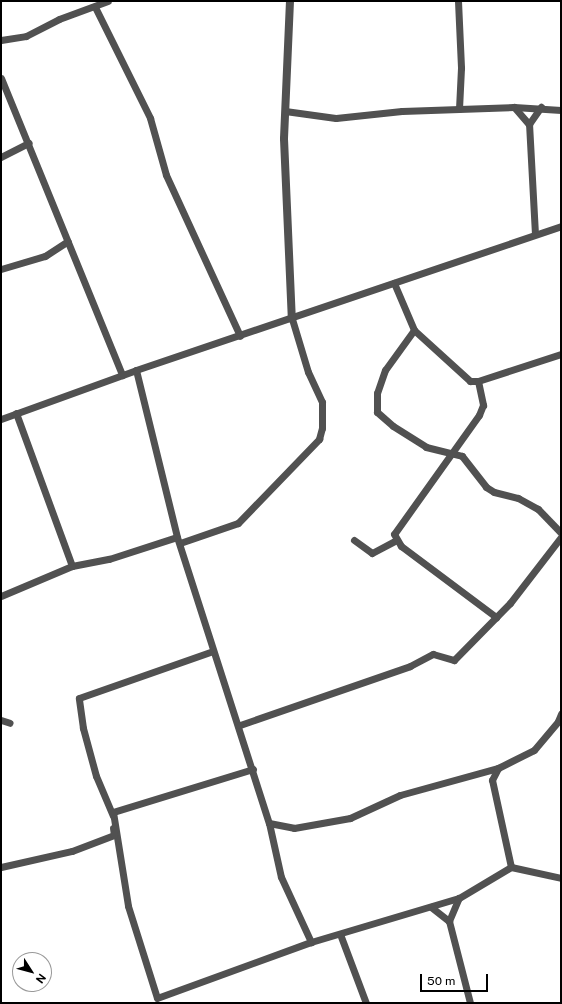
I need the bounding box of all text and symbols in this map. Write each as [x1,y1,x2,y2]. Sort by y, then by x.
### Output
north arrow [12,952,52,992]
scale bar [422,966,490,992]
text: N [34,971,48,985]
text: 50 m [427,974,455,988]

